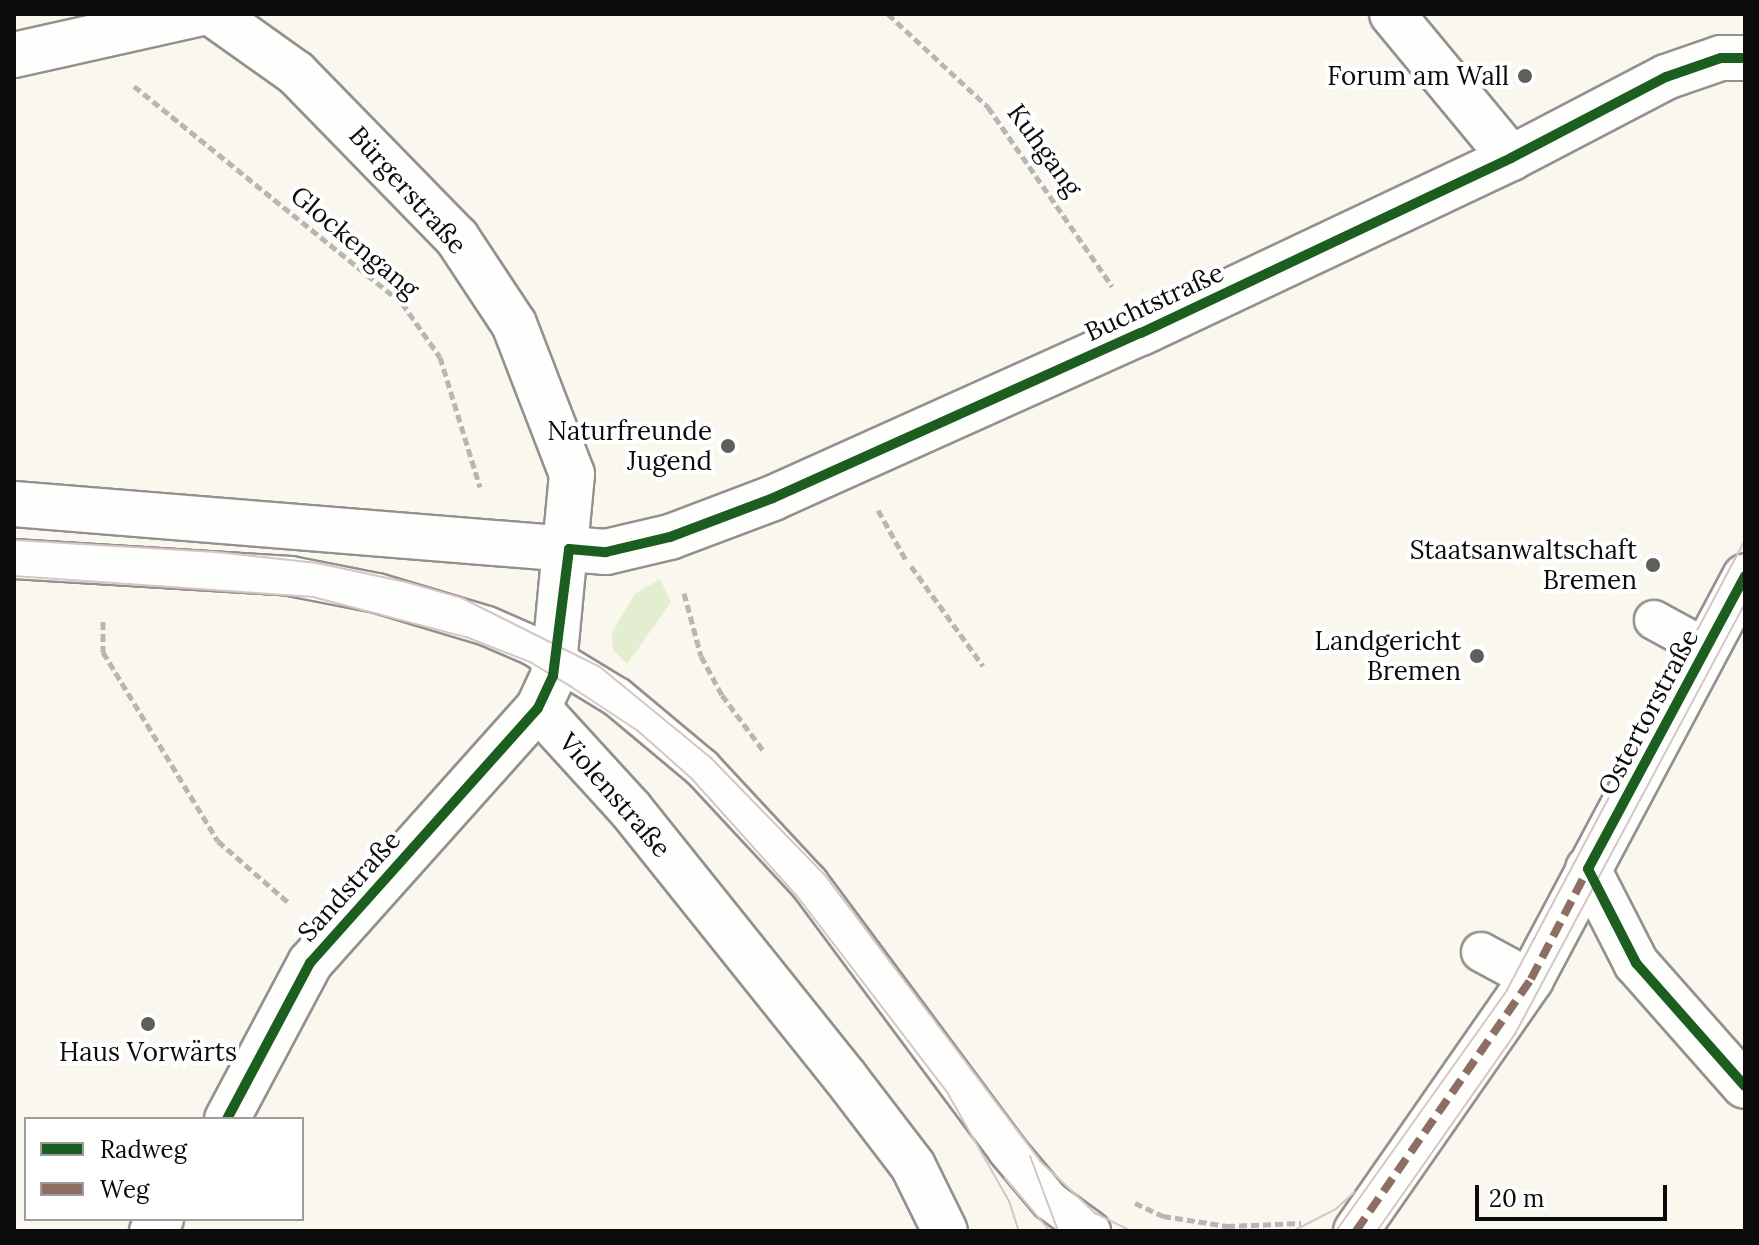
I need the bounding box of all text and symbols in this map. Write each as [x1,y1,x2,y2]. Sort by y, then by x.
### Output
place label: Forum am Wall [1327,60,1509,92]
marker: Forum am Wall [1516,67,1534,85]
street label: Kuhgang [1001,98,1089,202]
street label: Bürgerstraße [343,120,473,260]
street label: Glockengang [285,179,425,305]
street label: Buchtstraße [1080,256,1228,348]
place label: Naturfreunde Jugend [547,415,712,476]
marker: Naturfreunde Jugend [719,437,737,455]
place label: Staatsanwaltschaft Bremen [1410,534,1637,596]
marker: Staatsanwaltschaft Bremen [1644,556,1662,574]
street label: Ostertorstraße [1591,624,1705,800]
place label: Landgericht Bremen [1315,625,1461,686]
marker: Landgericht Bremen [1468,647,1486,665]
street label: Violenstraße [553,726,677,864]
street label: Sandstraße [291,824,407,948]
marker: Haus Vorwärts [139,1015,157,1033]
place label: Haus Vorwärts [59,1036,237,1068]
legend [24,1117,304,1221]
text: Radweg [100,1134,187,1165]
scale bar [1479,1169,1671,1219]
text: Weg [100,1174,149,1205]
text: 20 m [1489,1183,1545,1214]

